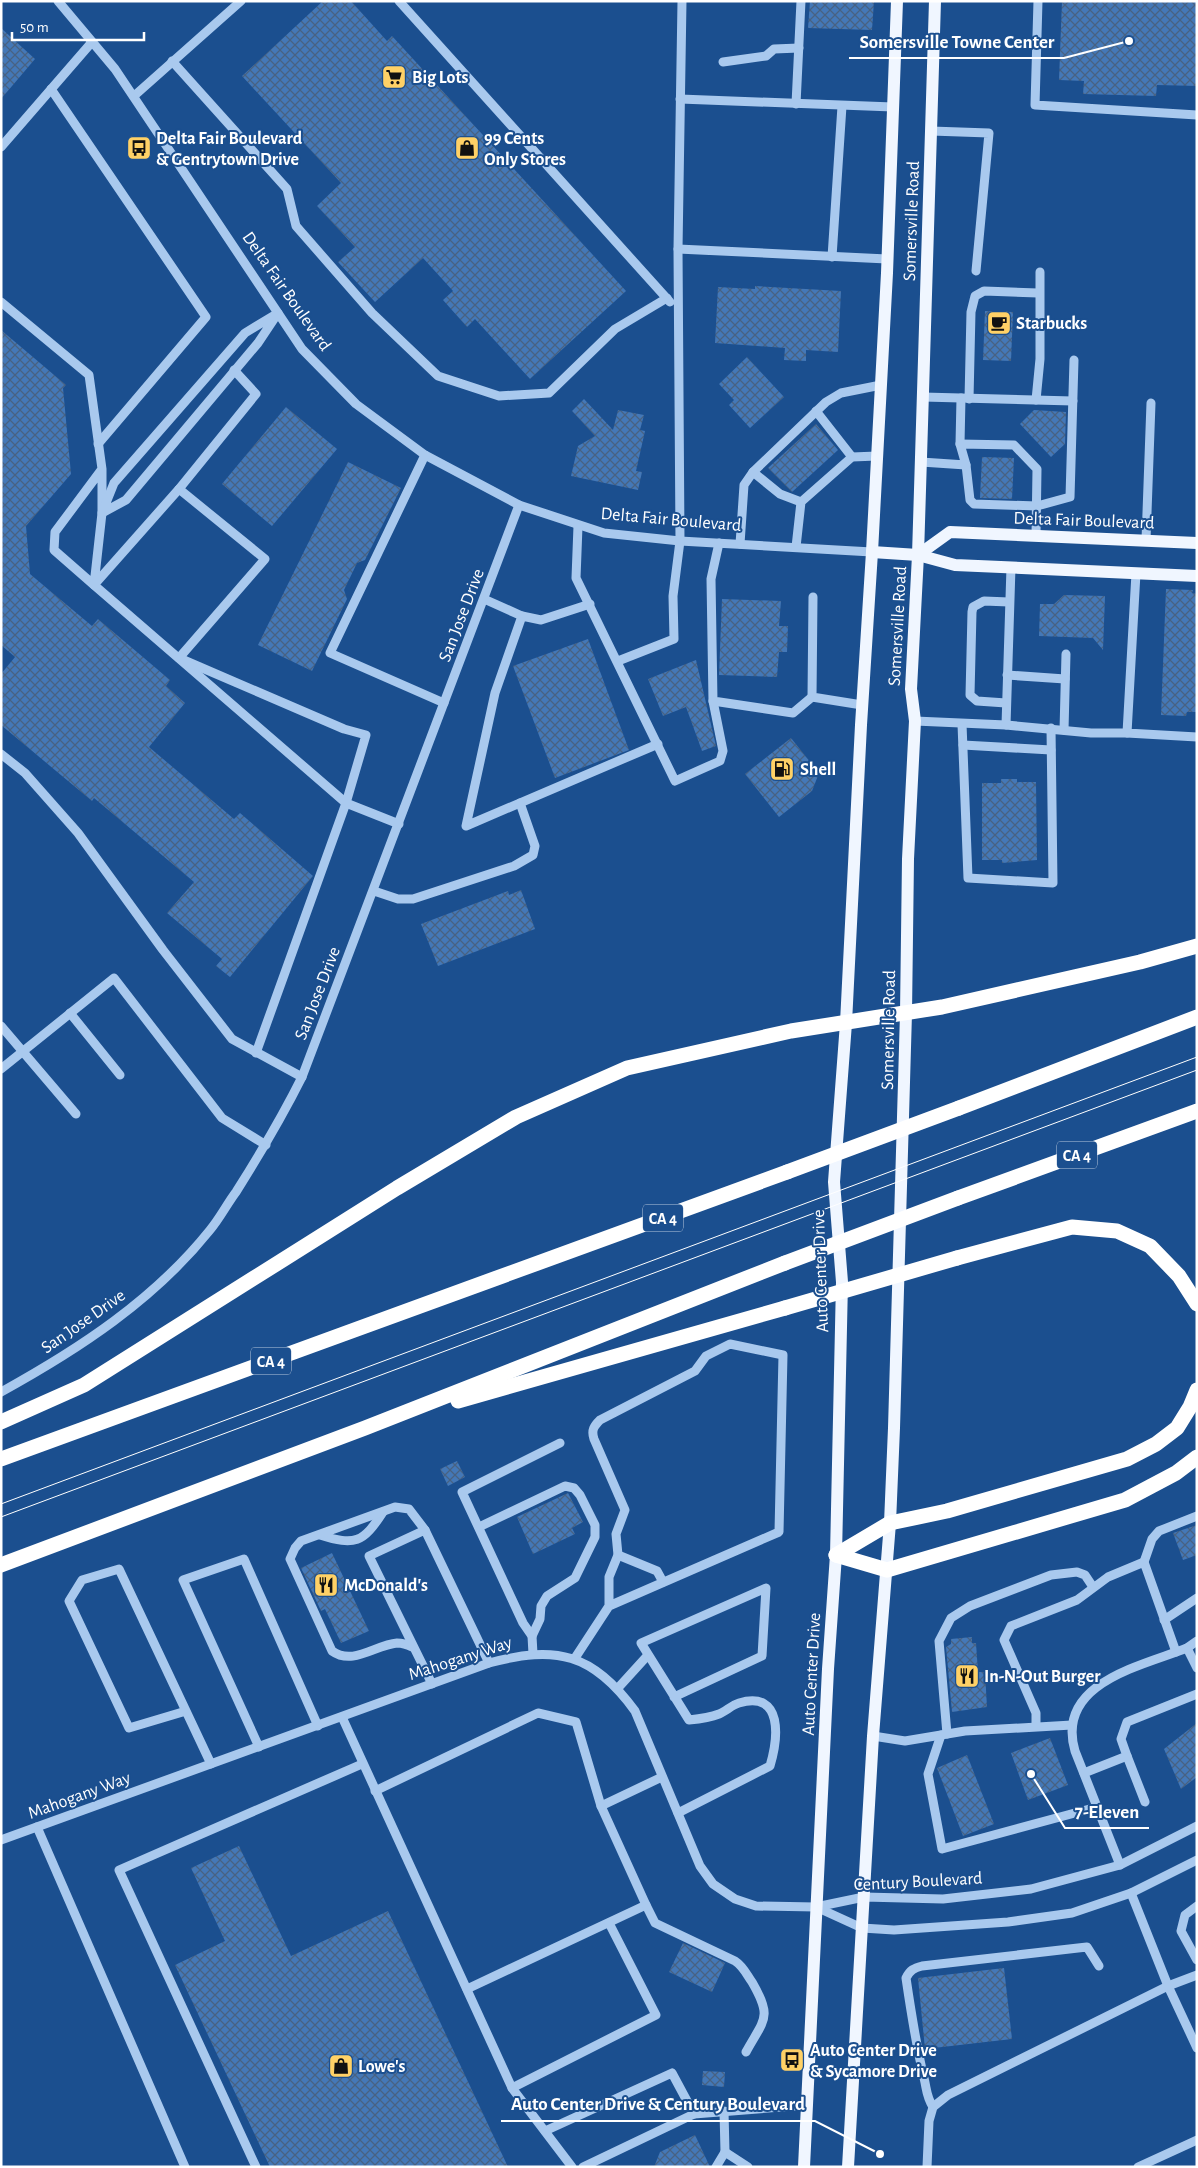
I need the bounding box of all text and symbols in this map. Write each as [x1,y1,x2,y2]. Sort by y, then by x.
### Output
scale bar [12,10,145,42]
text: 50 m [20,20,49,35]
callout: Somersville Towne Center [849,24,1064,58]
text: Somersville Towne Center [860,33,1055,52]
supermarket icon: Big Lots [381,64,407,90]
place label: Big Lots [412,69,468,87]
place label: Delta Fair Boulevard & Gentrytown Drive [156,130,303,169]
place label: 99 Cents Only Stores [484,130,566,169]
bus stop icon: Delta Fair Boulevard & Gentrytown Drive [126,135,152,161]
shop icon: 99 Cents Only Stores [454,135,480,161]
street label: Somersville Road [901,161,923,281]
street label: Delta Fair Boulevard [238,229,334,354]
cafe icon: Starbucks [986,310,1012,336]
place label: Starbucks [1016,315,1087,333]
street label: Delta Fair Boulevard [600,505,742,535]
street label: Delta Fair Boulevard [1013,510,1155,532]
street label: San Jose Drive [436,566,488,664]
street label: Somersville Road [886,566,910,686]
fuel station icon: Shell [769,756,795,782]
place label: Shell [800,761,836,779]
street label: San Jose Drive [292,944,344,1042]
street label: Somersville Road [879,970,899,1090]
road number: CA 4 [1057,1142,1097,1168]
road number: CA 4 [643,1204,683,1232]
street label: Auto Center Drive [810,1209,832,1333]
street label: San Jose Drive [38,1286,129,1357]
road number: CA 4 [251,1348,291,1374]
restaurant icon: McDonald's [313,1572,339,1598]
place label: McDonald's [344,1577,428,1595]
street label: Auto Center Drive [800,1612,824,1736]
street label: Mahogany Way [406,1634,515,1684]
restaurant icon: In-N-Out Burger [954,1663,980,1689]
place label: In-N-Out Burger [984,1668,1101,1686]
street label: Mahogany Way [26,1769,133,1823]
callout: 7-Eleven [1065,1794,1149,1828]
text: 7-Eleven [1075,1803,1139,1822]
street label: Century Boulevard [853,1870,983,1894]
place label: Auto Center Drive & Sycamore Drive [810,2042,937,2081]
bus stop icon: Auto Center Drive & Sycamore Drive [779,2047,805,2073]
shop icon: Lowe's [328,2053,354,2079]
place label: Lowe's [358,2058,405,2076]
callout: Auto Center Drive & Century Boulevard [501,2087,815,2121]
text: Auto Center Drive & Century Boulevard [511,2095,805,2114]

